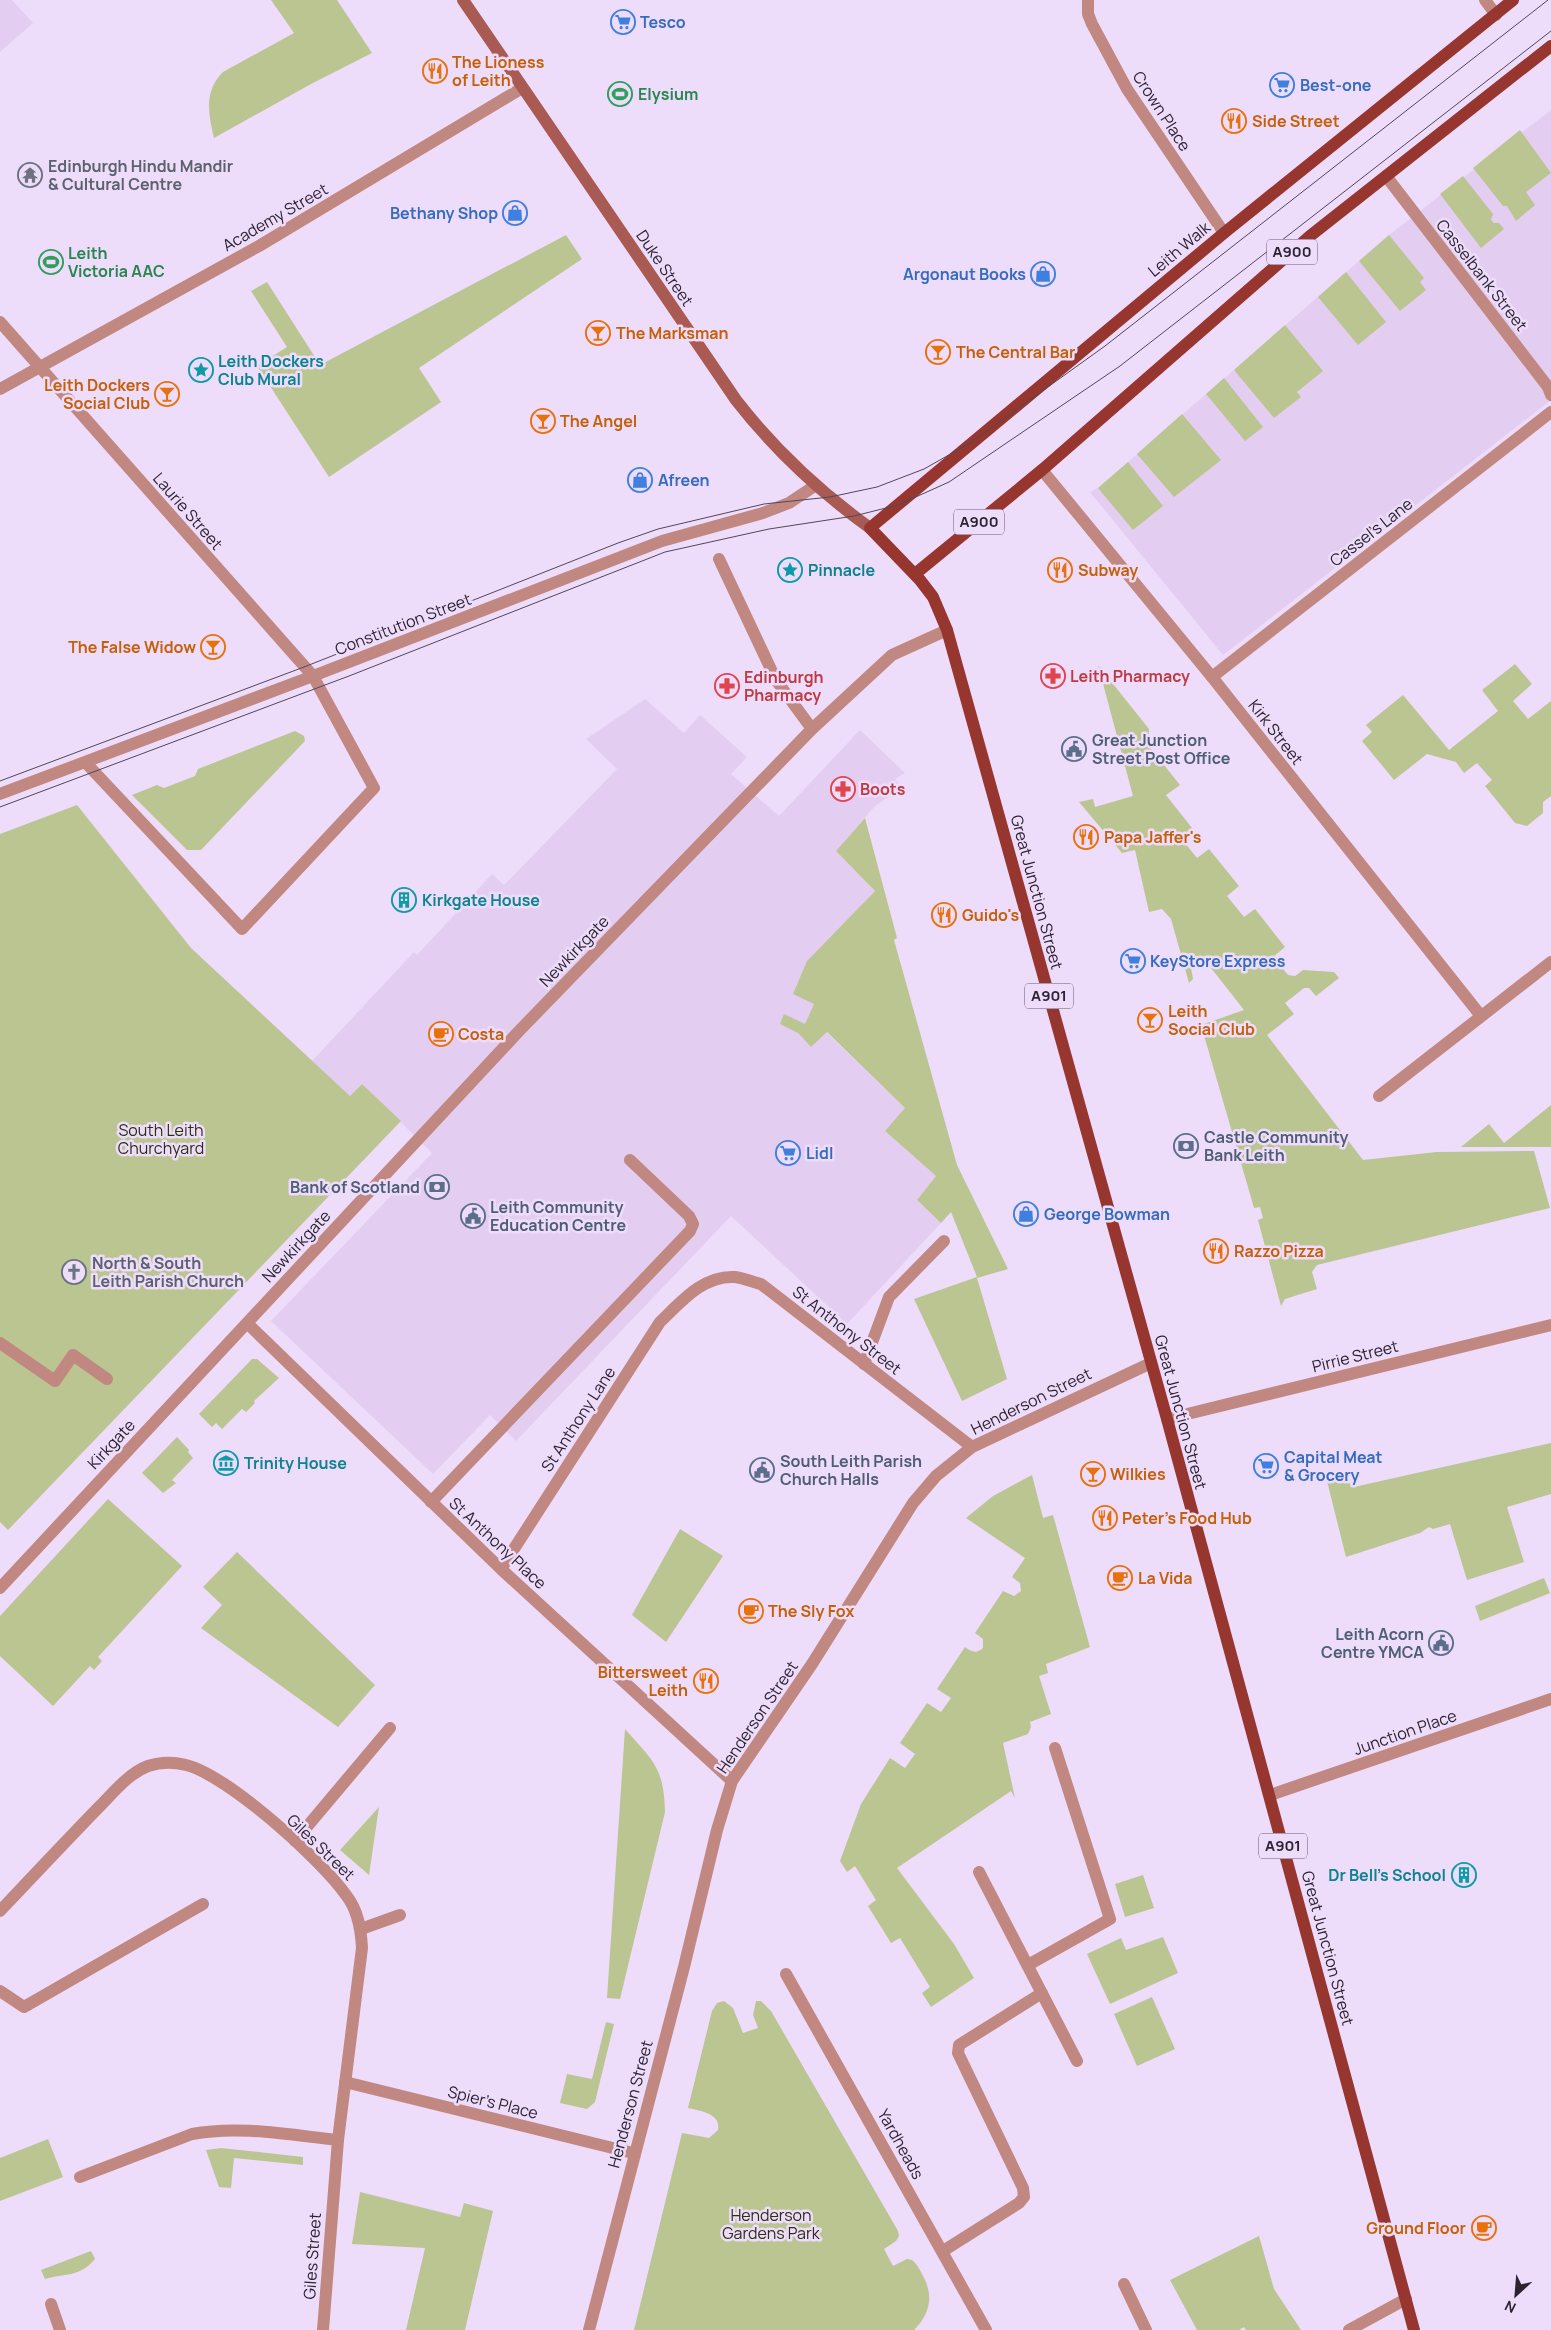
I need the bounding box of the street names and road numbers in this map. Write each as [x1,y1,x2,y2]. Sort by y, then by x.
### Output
street label: Crown Place [1128,67,1196,155]
street label: Academy Street [218,178,332,256]
street label: Casselbank Street [1431,215,1533,335]
street label: Leith Walk [1143,216,1216,282]
street label: Duke Street [631,226,699,310]
road number: A900 [1267,240,1317,264]
street label: Laurie Street [148,468,228,554]
street label: Cassel's Lane [1325,493,1417,571]
road number: A900 [954,510,1004,534]
street label: Constitution Street [332,588,474,660]
street label: Kirk Street [1244,695,1308,769]
street label: Great Junction Street [1006,812,1068,972]
street label: Newkirkgate [534,910,614,992]
road number: A901 [1025,984,1073,1008]
street label: Newkirkgate [257,1205,335,1287]
street label: St Anthony Street [788,1281,906,1379]
street label: Great Junction Street [1150,1332,1212,1492]
street label: Pirrie Street [1310,1335,1400,1377]
street label: St Anthony Lane [536,1362,620,1476]
street label: Henderson Street [967,1362,1095,1440]
street label: Kirkgate [82,1414,140,1474]
street label: St Anthony Place [445,1492,551,1594]
street label: Henderson Street [711,1656,803,1778]
street label: Junction Place [1350,1704,1460,1760]
street label: Giles Street [282,1809,360,1885]
road number: A901 [1259,1834,1307,1858]
street label: Great Junction Street [1297,1868,1359,2028]
street label: Henderson Street [602,2038,658,2170]
street label: Spier's Place [446,2080,540,2124]
street label: Yardheads [873,2105,929,2183]
street label: Giles Street [298,2212,326,2300]

